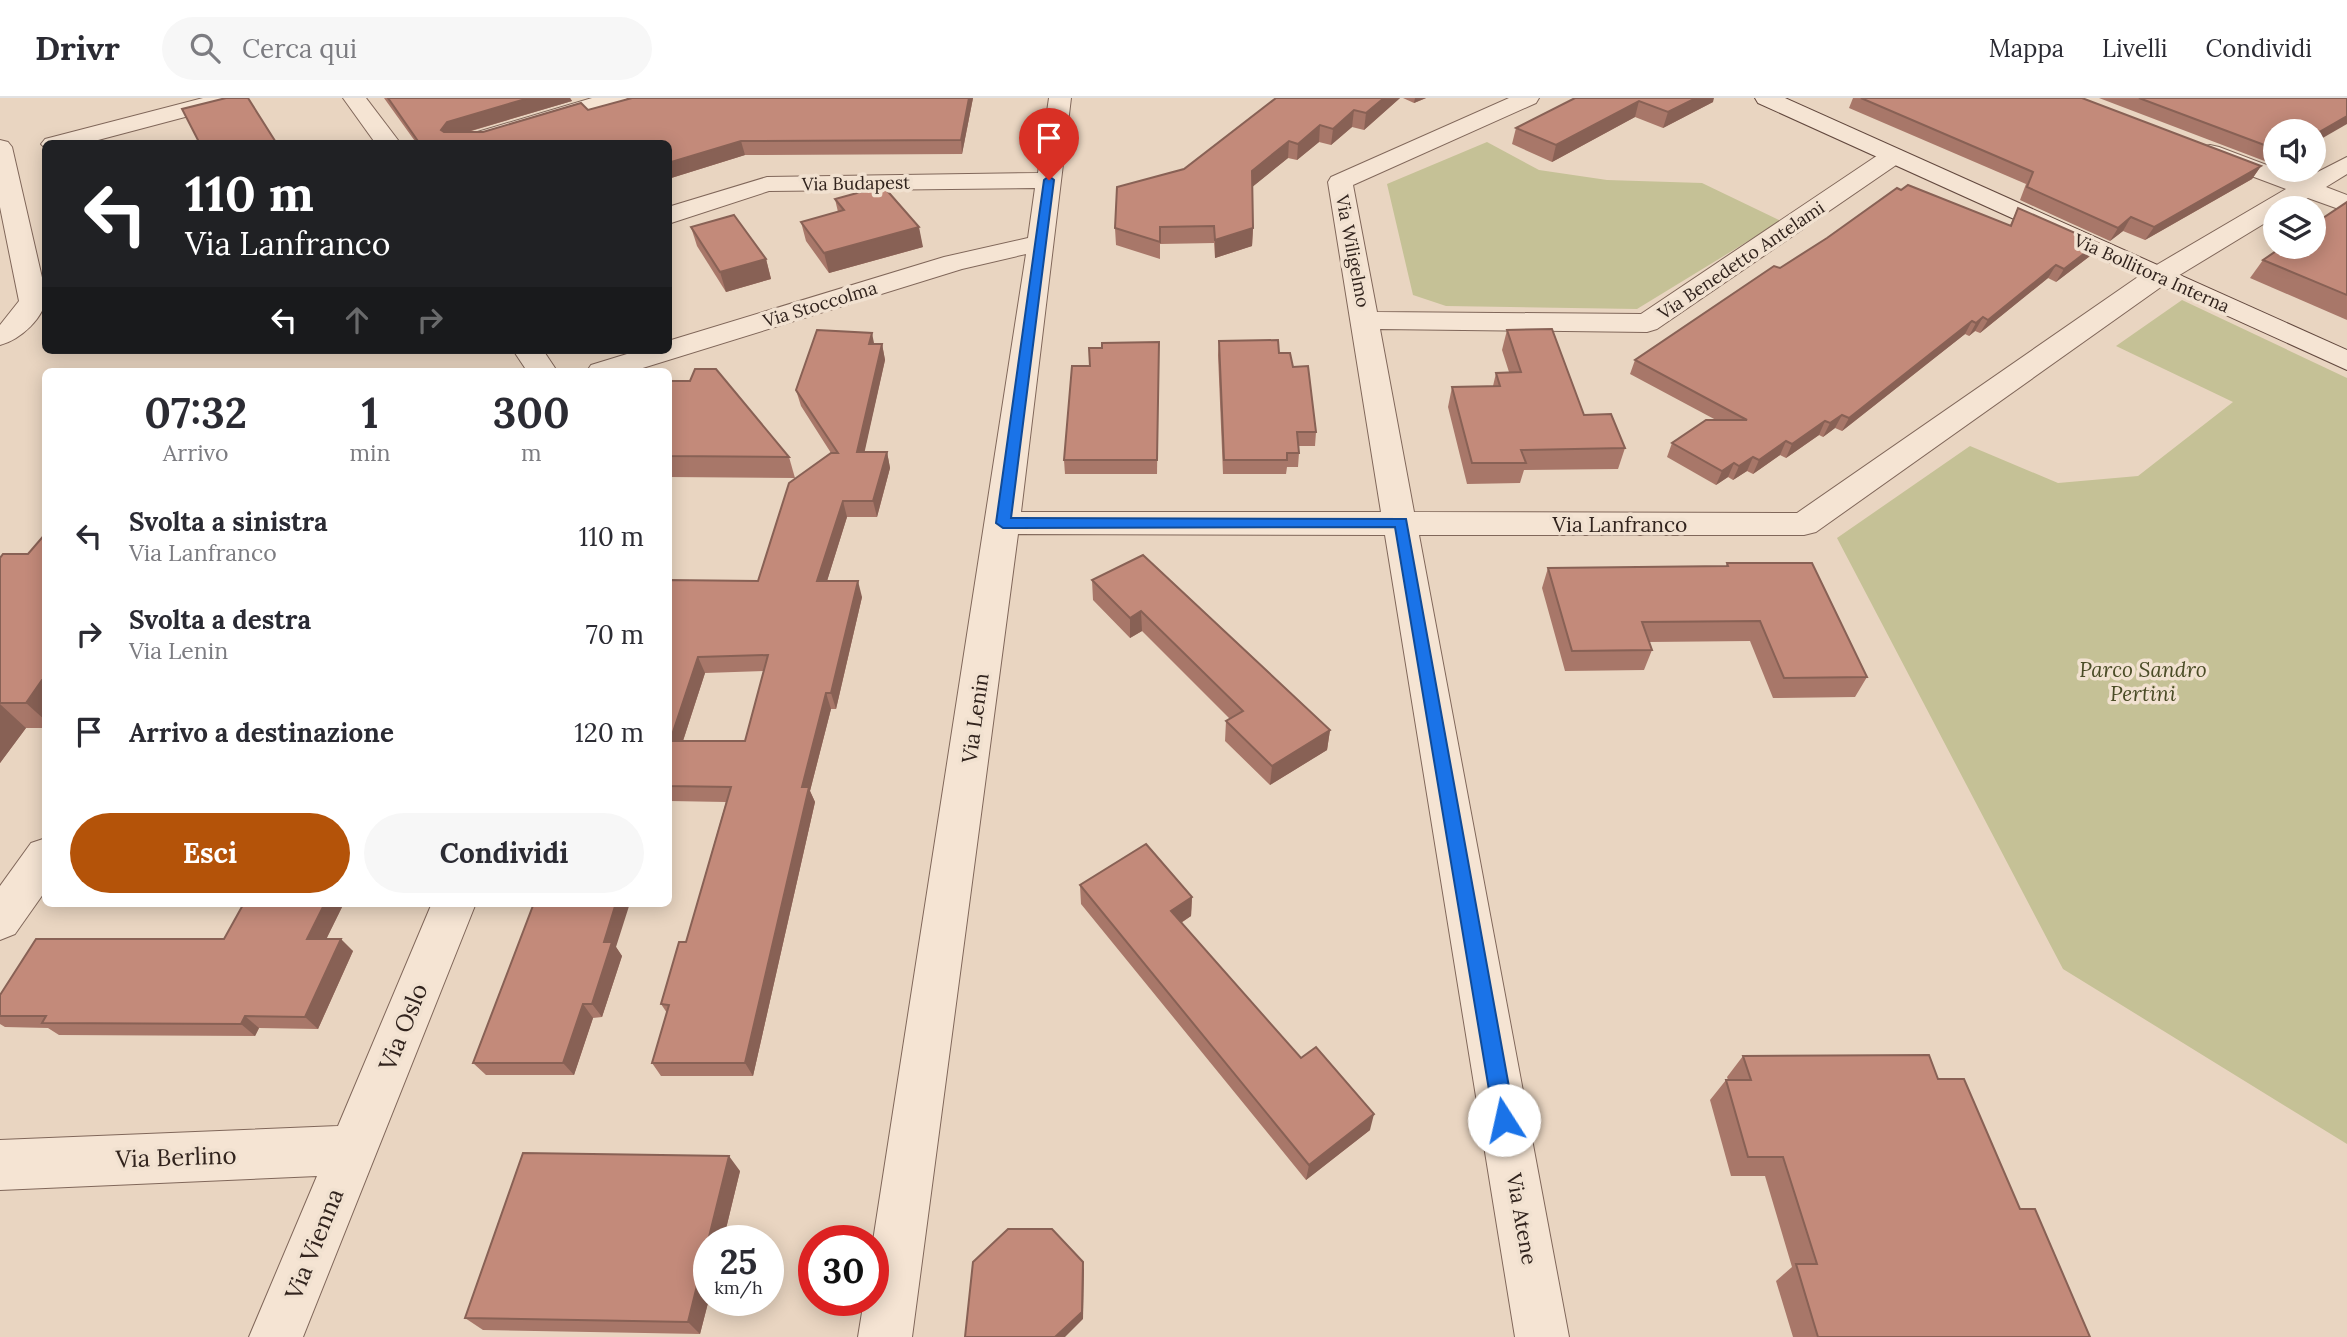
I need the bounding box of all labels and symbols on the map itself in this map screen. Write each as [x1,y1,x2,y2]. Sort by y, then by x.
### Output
pin [1019,108,1079,180]
street label: Via Budapest [801,171,910,195]
street label: Via Wiligelmo [1331,192,1375,309]
street label: Via Benedetto Antelami [1653,196,1829,325]
street label: Via Bollitora Interna [2070,228,2233,318]
street label: Via Stoccolma [759,276,880,333]
street label: Via Lanfranco [1552,511,1687,538]
park label: Parco Sandro Pertini [2079,656,2207,707]
street label: Via Lenin [955,671,995,766]
street label: Via Oslo [371,979,435,1076]
position arrow [1467,1083,1541,1157]
street label: Via Berlino [114,1139,237,1175]
street label: Via Atene [1501,1170,1543,1267]
street label: Via Vienna [277,1184,350,1305]
speed limit sign: 30 [798,1225,889,1316]

